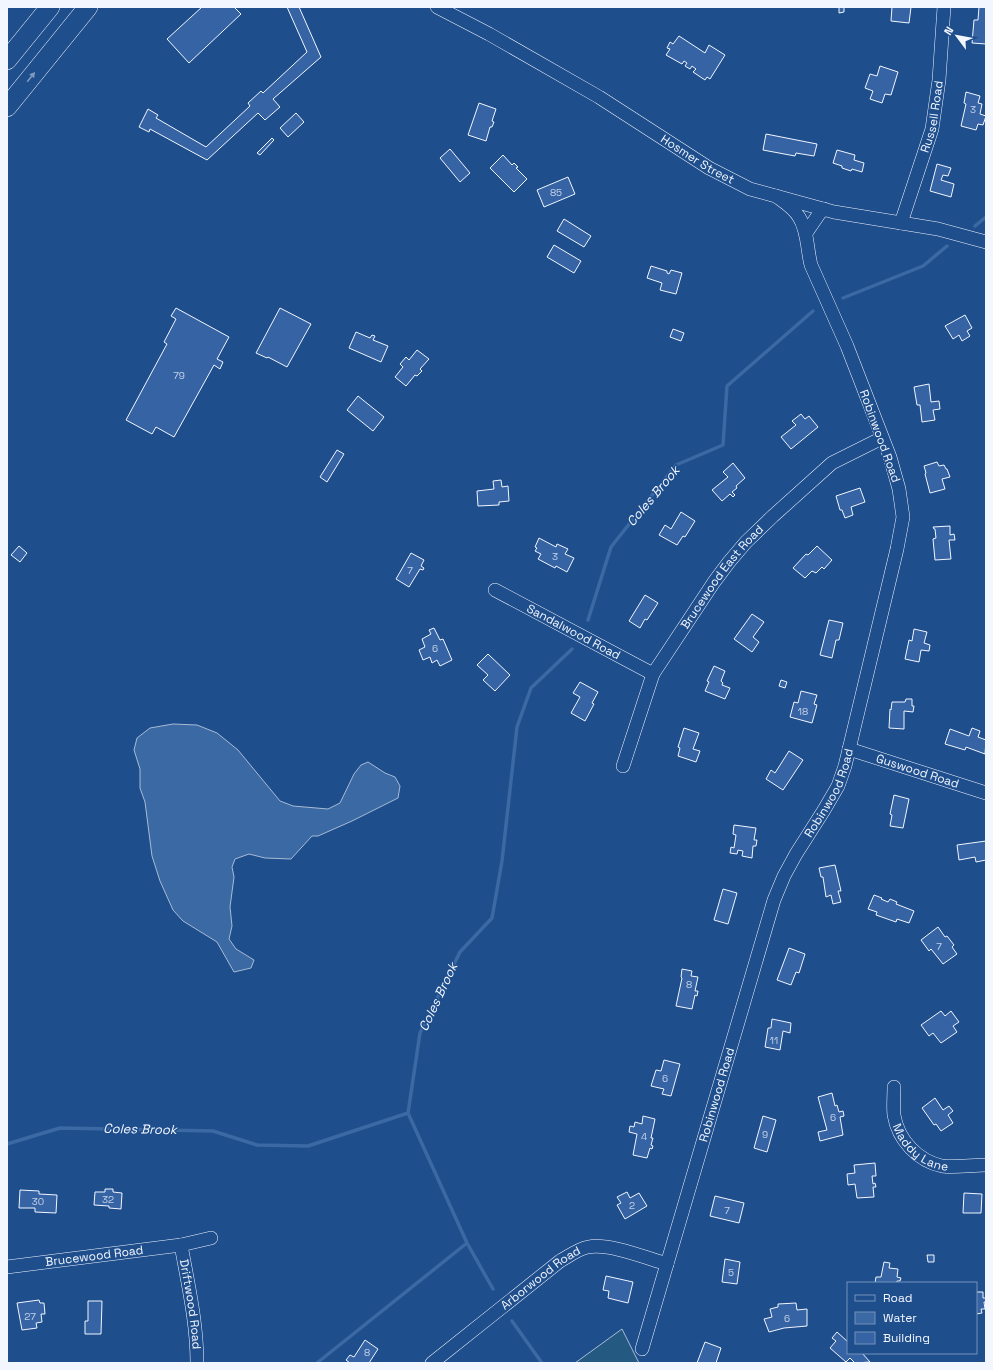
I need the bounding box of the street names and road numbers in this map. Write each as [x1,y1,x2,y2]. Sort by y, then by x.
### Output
street label: Russell Road [917,80,947,155]
street label: Hosmer Street [658,131,737,188]
street label: Robinwood Road [856,387,904,485]
street label: Brucewood East Road [677,522,767,632]
street label: Sandalwood Road [524,600,623,663]
street label: Robinwood Road [801,747,857,840]
street label: Guswood Road [874,750,961,792]
street label: Robinwood Road [695,1046,738,1144]
street label: Maddy Lane [889,1121,949,1175]
street label: Brucewood Road [44,1242,144,1270]
street label: Arborwood Road [497,1243,583,1313]
street label: Driftwood Road [176,1258,205,1350]

